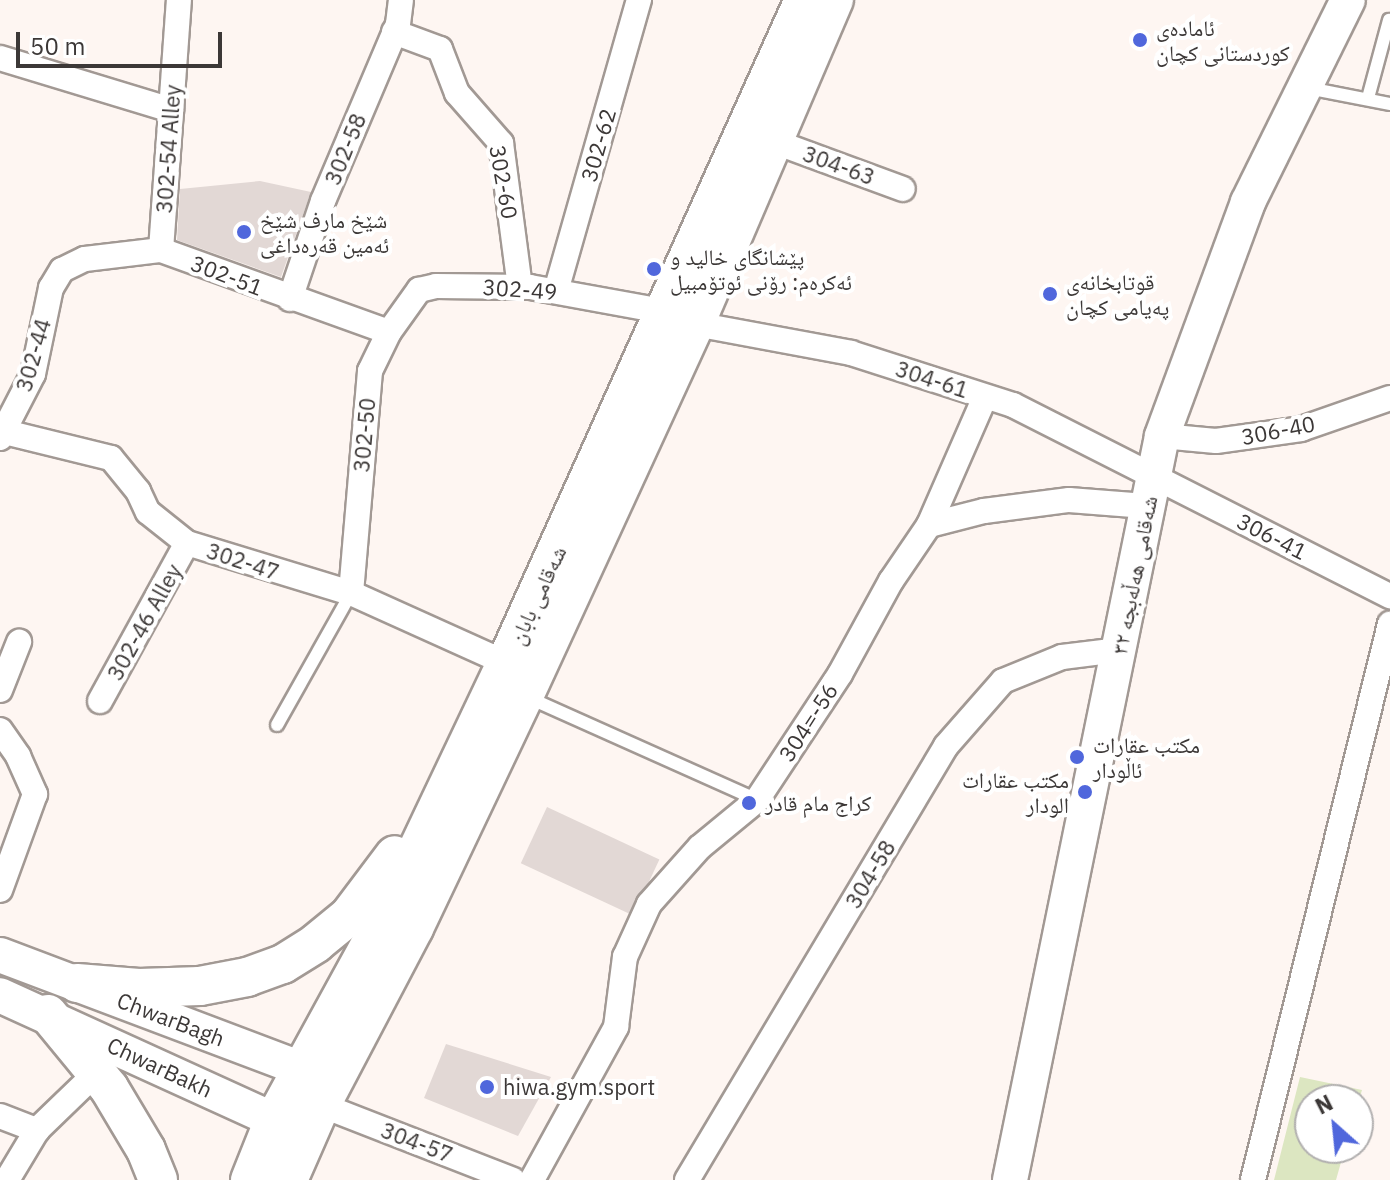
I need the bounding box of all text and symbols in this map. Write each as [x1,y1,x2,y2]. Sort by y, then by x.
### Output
place label: ئامادەی کوردستانی کچان [1156,14,1290,66]
scale bar [20,16,226,66]
text: 50 m [30,30,85,62]
marker: ئامادەی کوردستانی کچان [1131,31,1149,49]
street label: 302-54 Alley [150,84,186,214]
street label: 302-62 [575,105,621,185]
street label: 302-58 [319,109,371,189]
street label: 304-63 [799,140,879,190]
street label: 302-60 [485,143,523,221]
place label: شێخ مارف شێخ ئەمین قەرەداغی [260,206,389,258]
marker: شێخ مارف شێخ ئەمین قەرەداغی [235,223,253,241]
place label: پێشانگای خالید و ئەکرەم: رۆنی ئوتۆمبیل [670,243,852,294]
street label: 302-51 [187,249,267,301]
marker: پێشانگای خالید و ئەکرەم: رۆنی ئوتۆمبیل [645,260,663,278]
place label: قوتابخانەی پەیامی کچان [1066,268,1169,320]
street label: 302-49 [482,273,558,305]
marker: قوتابخانەی پەیامی کچان [1041,285,1059,303]
street label: 302-44 [10,315,56,395]
street label: 304-61 [892,355,972,403]
street label: 302-50 [348,397,380,473]
street label: 306-40 [1239,410,1317,450]
street label: شەقامی هەڵەبجە ٣٢ [1106,494,1162,656]
street label: 306-41 [1233,507,1311,565]
street label: 302-47 [203,537,283,585]
street label: شەقامی بابان [503,542,571,648]
street label: 302-46 Alley [101,559,187,685]
street label: 304=-56 [773,678,843,766]
place label: مكتب عقارات ئاڵودار [1093,731,1200,782]
marker: مكتب عقارات ئاڵودار [1068,748,1086,766]
place label: مكتب عقارات الودار [962,766,1069,818]
marker: مكتب عقارات الودار [1076,783,1094,801]
place label: کراج مام قادر [765,790,871,816]
marker: کراج مام قادر [740,794,758,812]
street label: 304-58 [839,835,901,913]
street label: ChwarBagh [114,986,228,1052]
street label: ChwarBakh [103,1031,217,1103]
place label: hiwa.gym.sport [503,1074,655,1100]
marker: hiwa.gym.sport [478,1078,496,1096]
north arrow [1294,1084,1374,1164]
text: N [1310,1087,1337,1120]
street label: 304-57 [377,1116,457,1168]

